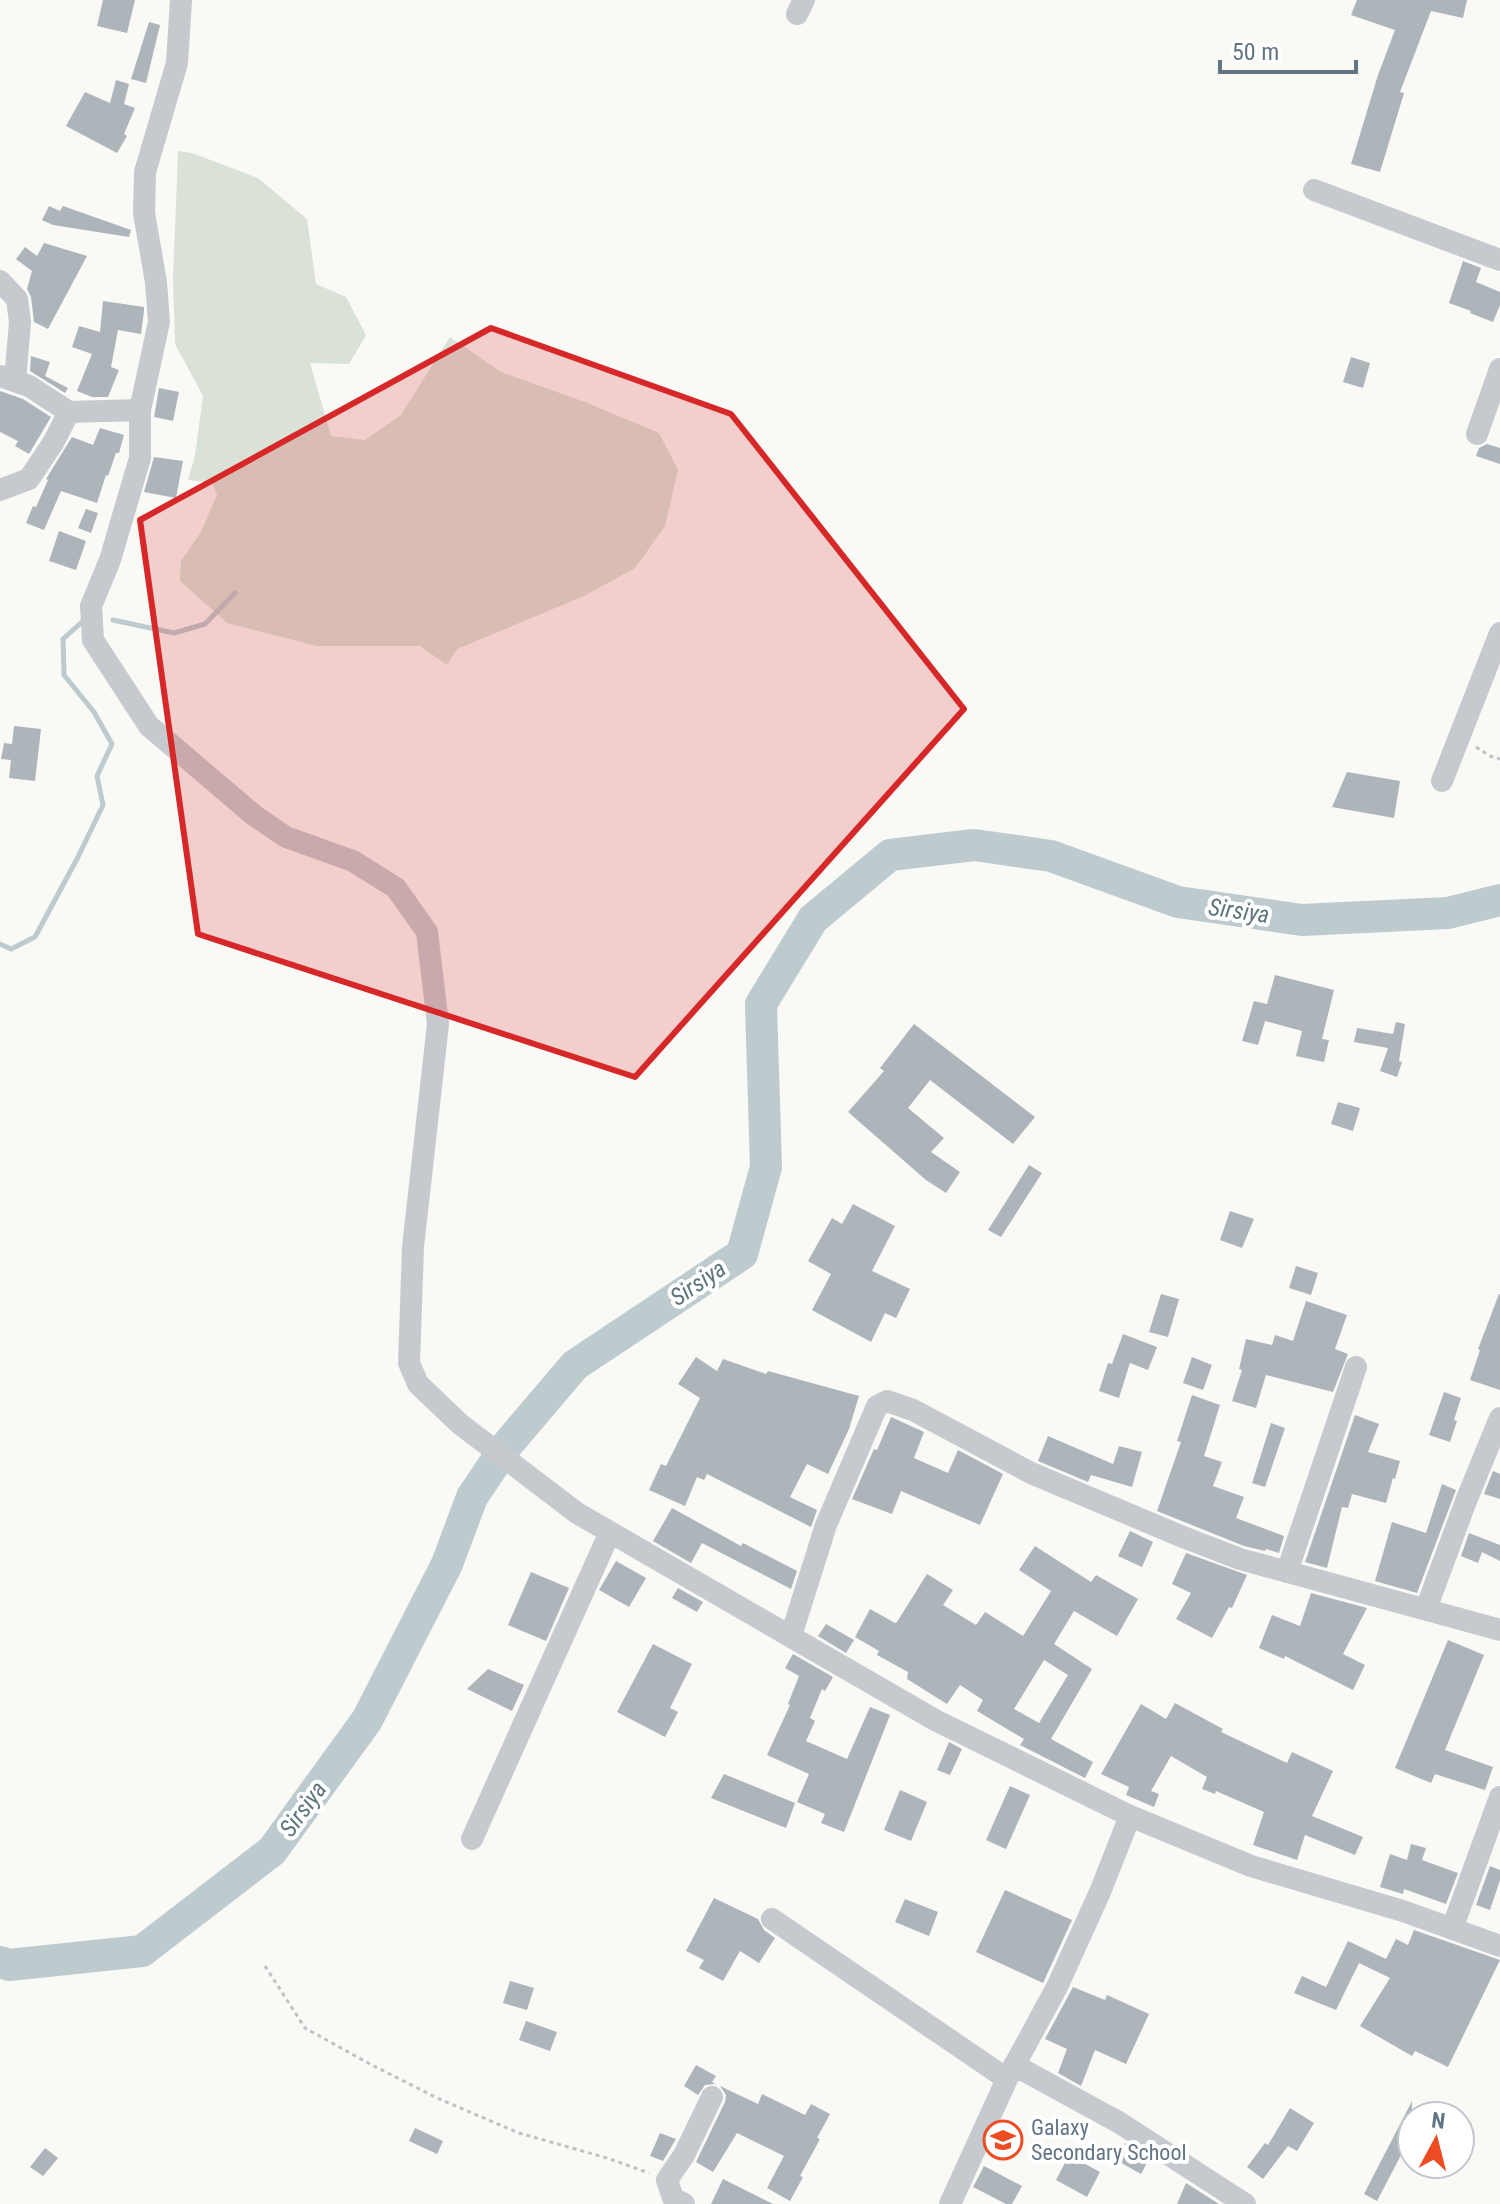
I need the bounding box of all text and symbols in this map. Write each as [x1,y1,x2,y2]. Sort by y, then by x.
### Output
scale bar [1220,24,1356,74]
text: 50 m [1232,38,1279,66]
water label: Sirsiya [1207,893,1271,929]
water label: Sirsiya [665,1254,731,1312]
water label: Sirsiya [274,1776,332,1842]
north arrow [1396,2100,1476,2180]
text: N [1430,2107,1447,2134]
place label: Galaxy Secondary School [1031,2115,1186,2165]
school or university icon: Galaxy Secondary School [982,2119,1024,2161]

